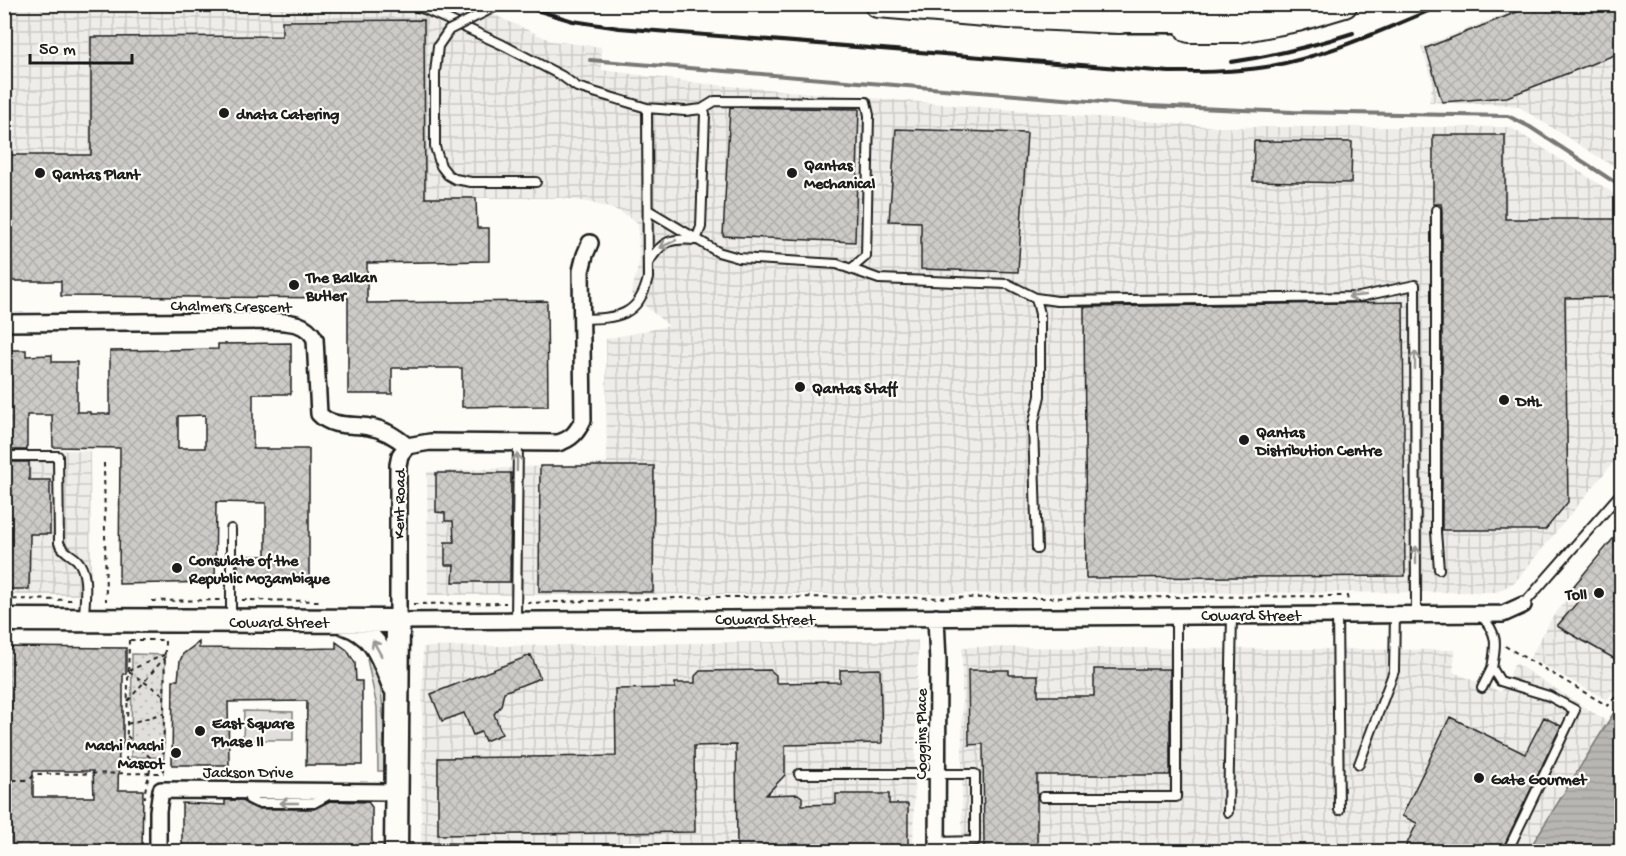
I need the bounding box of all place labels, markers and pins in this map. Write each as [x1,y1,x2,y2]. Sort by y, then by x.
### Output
marker: dnata Catering [217,106,231,120]
place label: dnata Catering [236,107,339,126]
place label: Qantas Mechanical [804,158,876,195]
marker: Qantas Plant [33,166,47,180]
marker: Qantas Mechanical [785,166,799,180]
place label: Qantas Plant [52,167,141,186]
place label: The Balkan Butler [304,270,377,307]
marker: The Balkan Butler [287,278,301,292]
marker: Qantas Staff [793,380,807,394]
place label: Qantas Staff [812,380,899,400]
marker: DHL [1497,393,1511,407]
place label: DHL [1514,394,1543,413]
place label: Qantas Distribution Centre [1254,425,1383,462]
marker: Qantas Distribution Centre [1237,433,1251,447]
place label: Consulate of the Republic Mozambique [188,552,330,590]
marker: Consulate of the Republic Mozambique [170,561,184,575]
marker: Toll [1592,586,1606,600]
place label: Toll [1563,587,1587,606]
place label: East Square Phase II [211,716,295,753]
marker: East Square Phase II [193,724,207,738]
place label: Machi Machi Mascot [85,738,165,775]
marker: Machi Machi Mascot [169,746,183,760]
marker: Gate Gourmet [1472,771,1486,785]
place label: Gate Gourmet [1491,772,1588,791]

